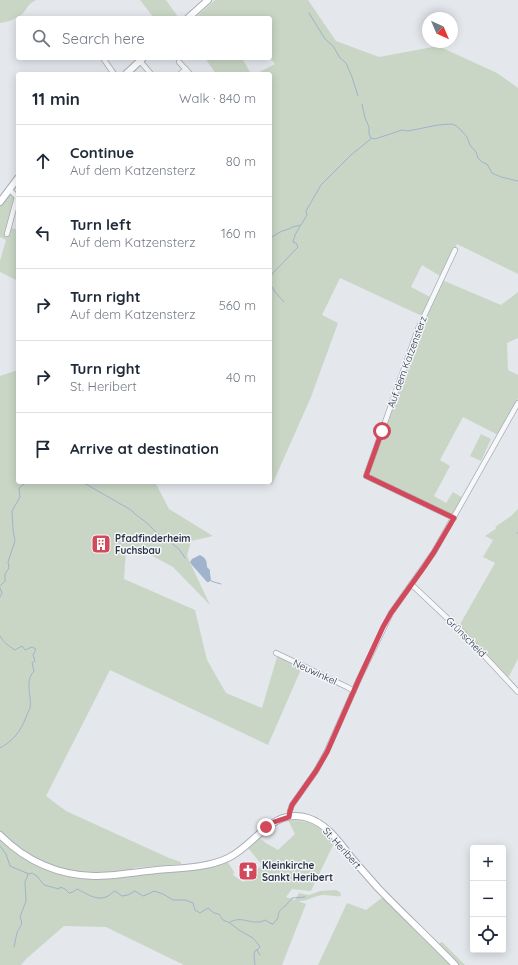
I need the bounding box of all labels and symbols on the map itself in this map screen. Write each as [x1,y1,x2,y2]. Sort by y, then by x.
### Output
north arrow [422,12,458,48]
street label: Auf dem Katzensterz [384,314,430,410]
route start [373,422,391,440]
place label: Pfadfinderheim Fuchsbau [115,532,191,557]
building icon: Pfadfinderheim Fuchsbau [90,533,112,555]
street label: Grünscheid [443,614,489,660]
street label: Neuwinkel [291,656,339,688]
route end [257,818,275,836]
street label: St. Heribert [320,825,364,872]
place label: Kleinkirche Sankt Heribert [262,859,333,884]
church icon: Kleinkirche Sankt Heribert [237,860,259,882]

